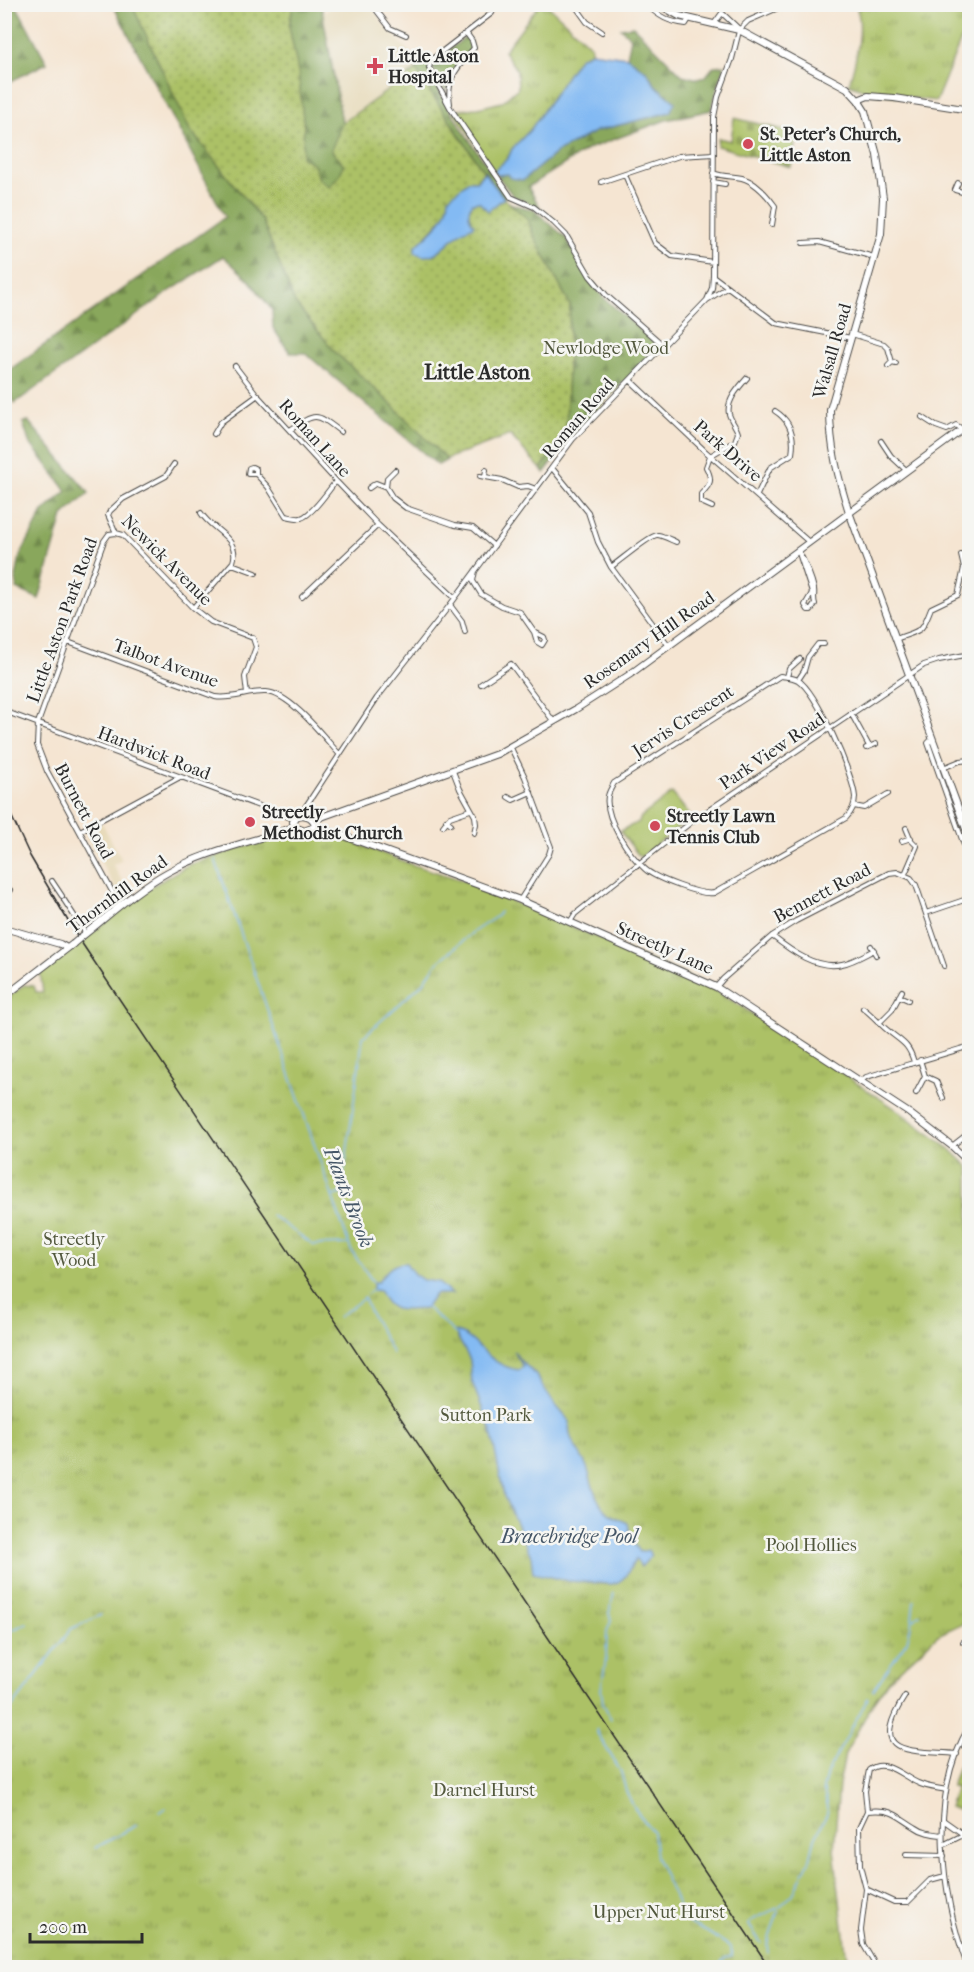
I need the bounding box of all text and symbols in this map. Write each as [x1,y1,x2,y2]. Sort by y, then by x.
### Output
place label: Little Aston Hospital [388,46,479,88]
marker: Little Aston Hospital [366,57,384,75]
place label: St. Peter's Church, Little Aston [760,124,901,166]
marker: St. Peter's Church, Little Aston [741,137,755,151]
street label: Walsall Road [809,301,856,402]
park label: Newlodge Wood [543,338,669,359]
district label: Little Aston [424,360,531,384]
street label: Roman Road [538,374,619,463]
street label: Roman Lane [274,395,355,482]
street label: Park Drive [689,416,766,487]
street label: Newick Avenue [117,511,216,610]
street label: Little Aston Park Road [23,535,102,706]
street label: Rosemary Hill Road [580,587,719,694]
street label: Talbot Avenue [110,635,221,692]
street label: Jervis Crescent [627,681,738,763]
street label: Park View Road [716,708,829,794]
street label: Hardwick Road [94,722,213,785]
street label: Burnett Road [50,760,118,863]
place label: Streetly Methodist Church [261,802,403,844]
place label: Streetly Lawn Tennis Club [666,806,776,848]
marker: Streetly Methodist Church [243,815,257,829]
marker: Streetly Lawn Tennis Club [648,819,662,833]
street label: Thornhill Road [63,851,172,938]
street label: Bennett Road [770,859,875,928]
street label: Streetly Lane [613,918,717,979]
water label: Plants Brook [318,1143,378,1251]
park label: Streetly Wood [43,1229,106,1271]
park label: Sutton Park [440,1405,532,1426]
water label: Bracebridge Pool [500,1525,639,1548]
park label: Pool Hollies [765,1535,857,1556]
park label: Darnel Hurst [433,1780,536,1801]
park label: Upper Nut Hurst [593,1902,726,1923]
scale bar [30,1906,142,1944]
text: 200 m [39,1917,87,1938]

